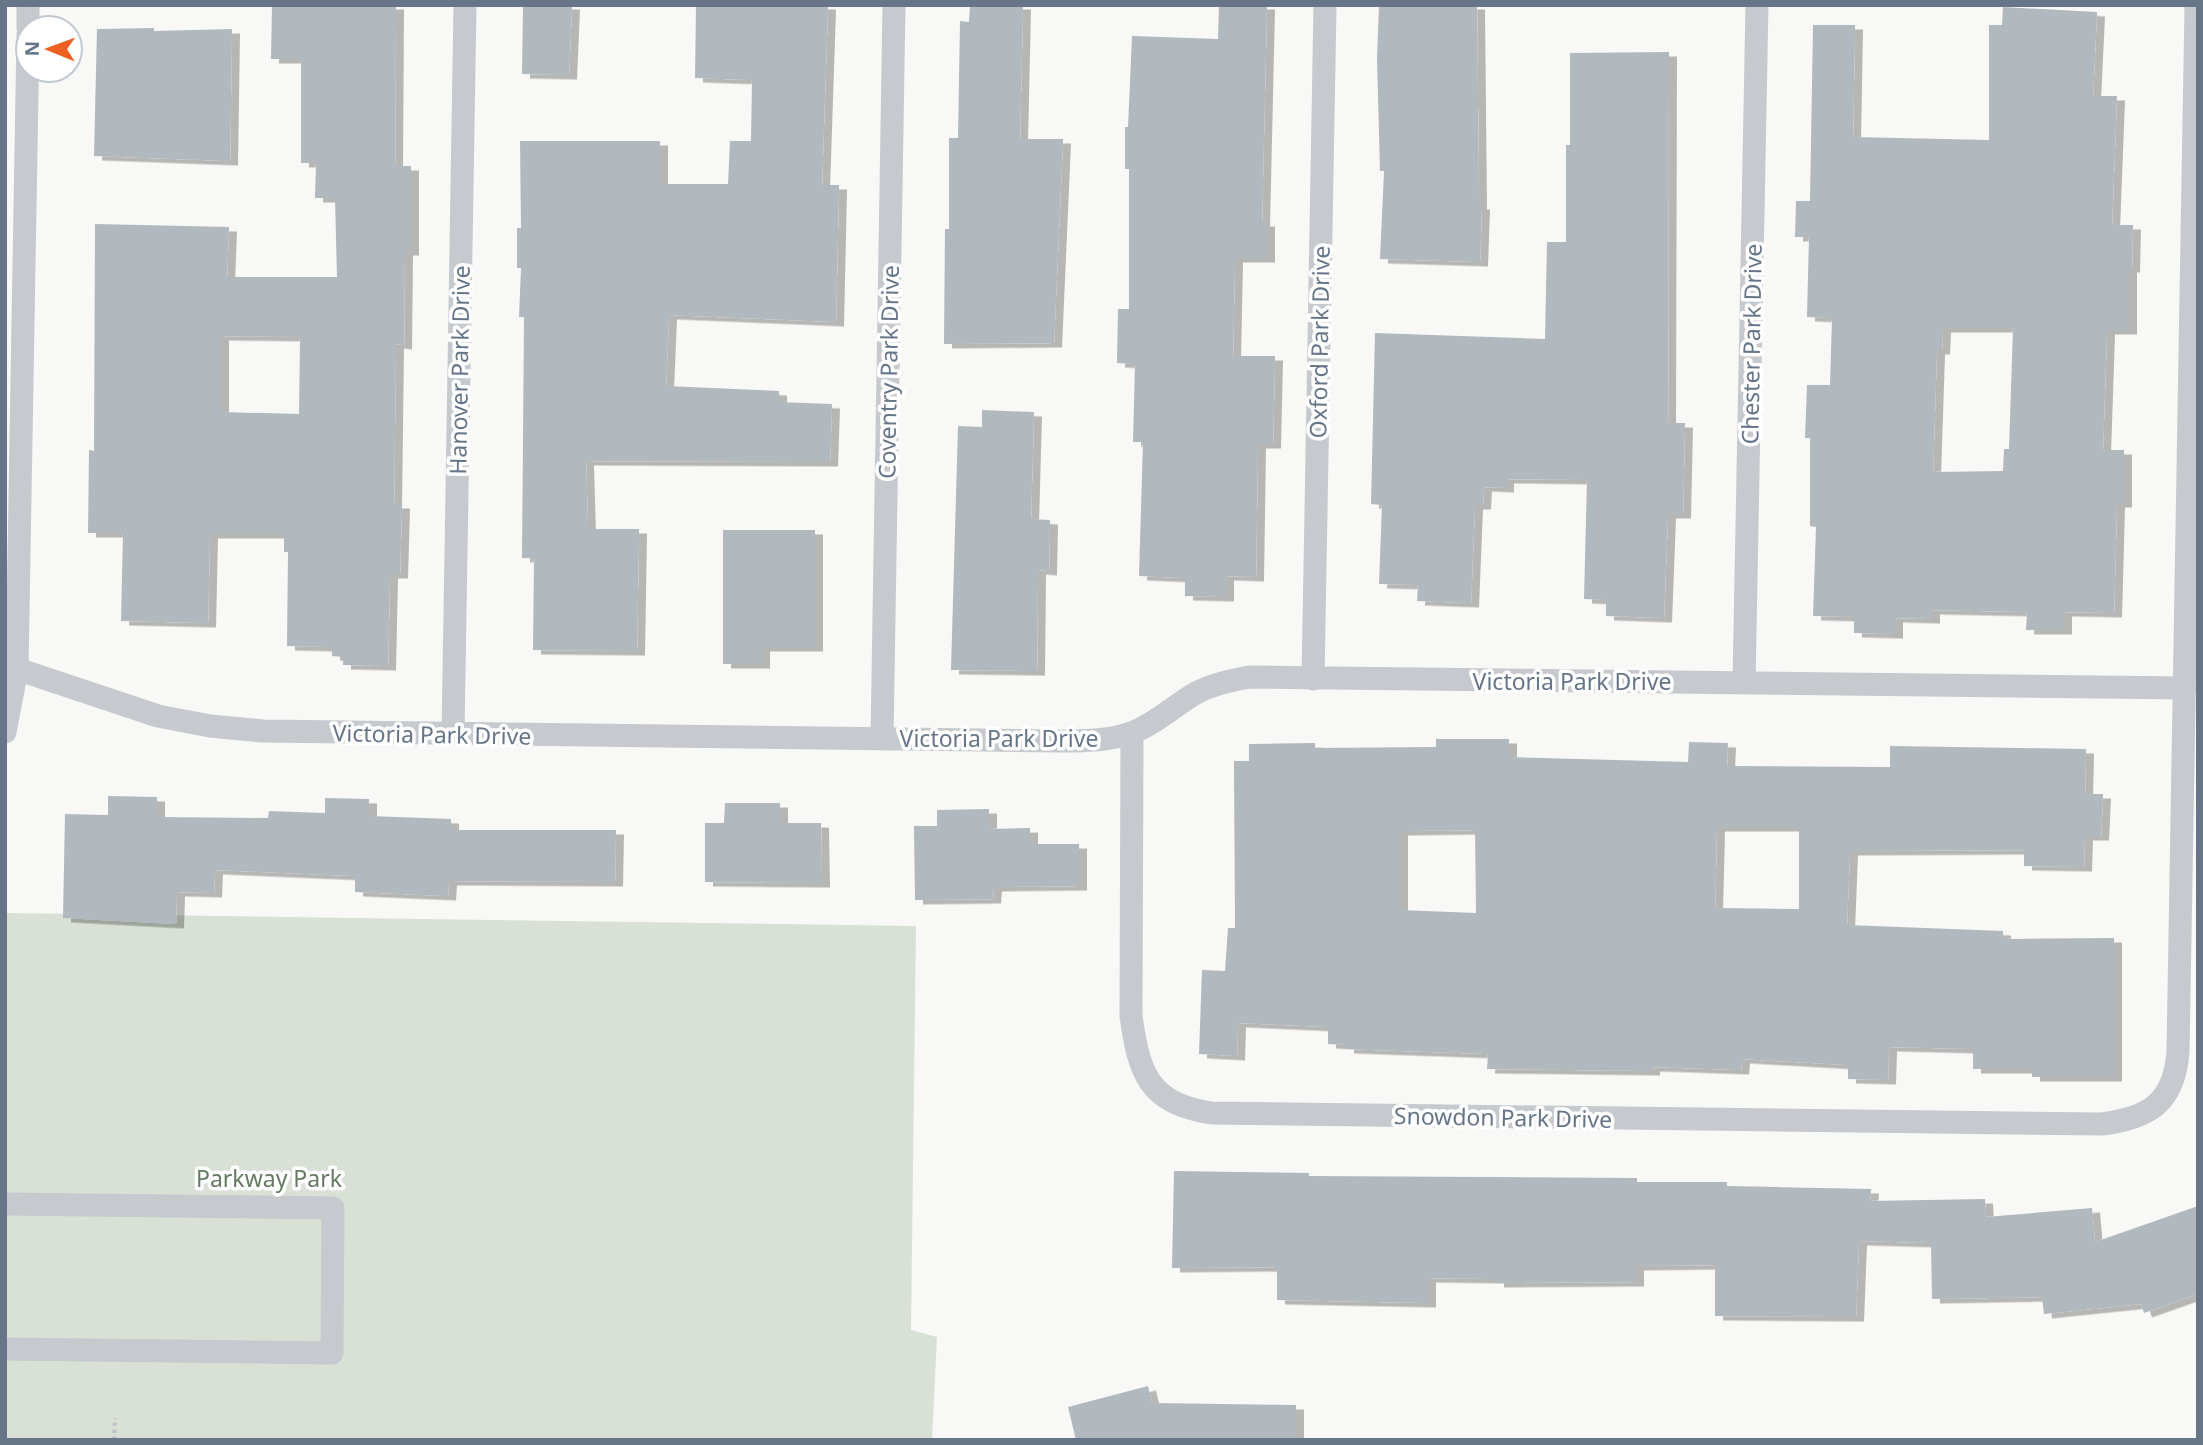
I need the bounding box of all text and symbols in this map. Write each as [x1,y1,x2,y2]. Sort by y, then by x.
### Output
north arrow [14,14,84,84]
text: N [19,41,45,57]
street label: Chester Park Drive [1733,243,1769,445]
street label: Oxford Park Drive [1301,245,1337,439]
street label: Hanover Park Drive [441,265,477,475]
street label: Coventry Park Drive [870,265,906,479]
street label: Victoria Park Drive [1473,665,1671,697]
street label: Victoria Park Drive [332,716,532,752]
street label: Victoria Park Drive [900,722,1098,754]
street label: Snowdon Park Drive [1394,1099,1612,1135]
park label: Parkway Park [196,1162,343,1194]

